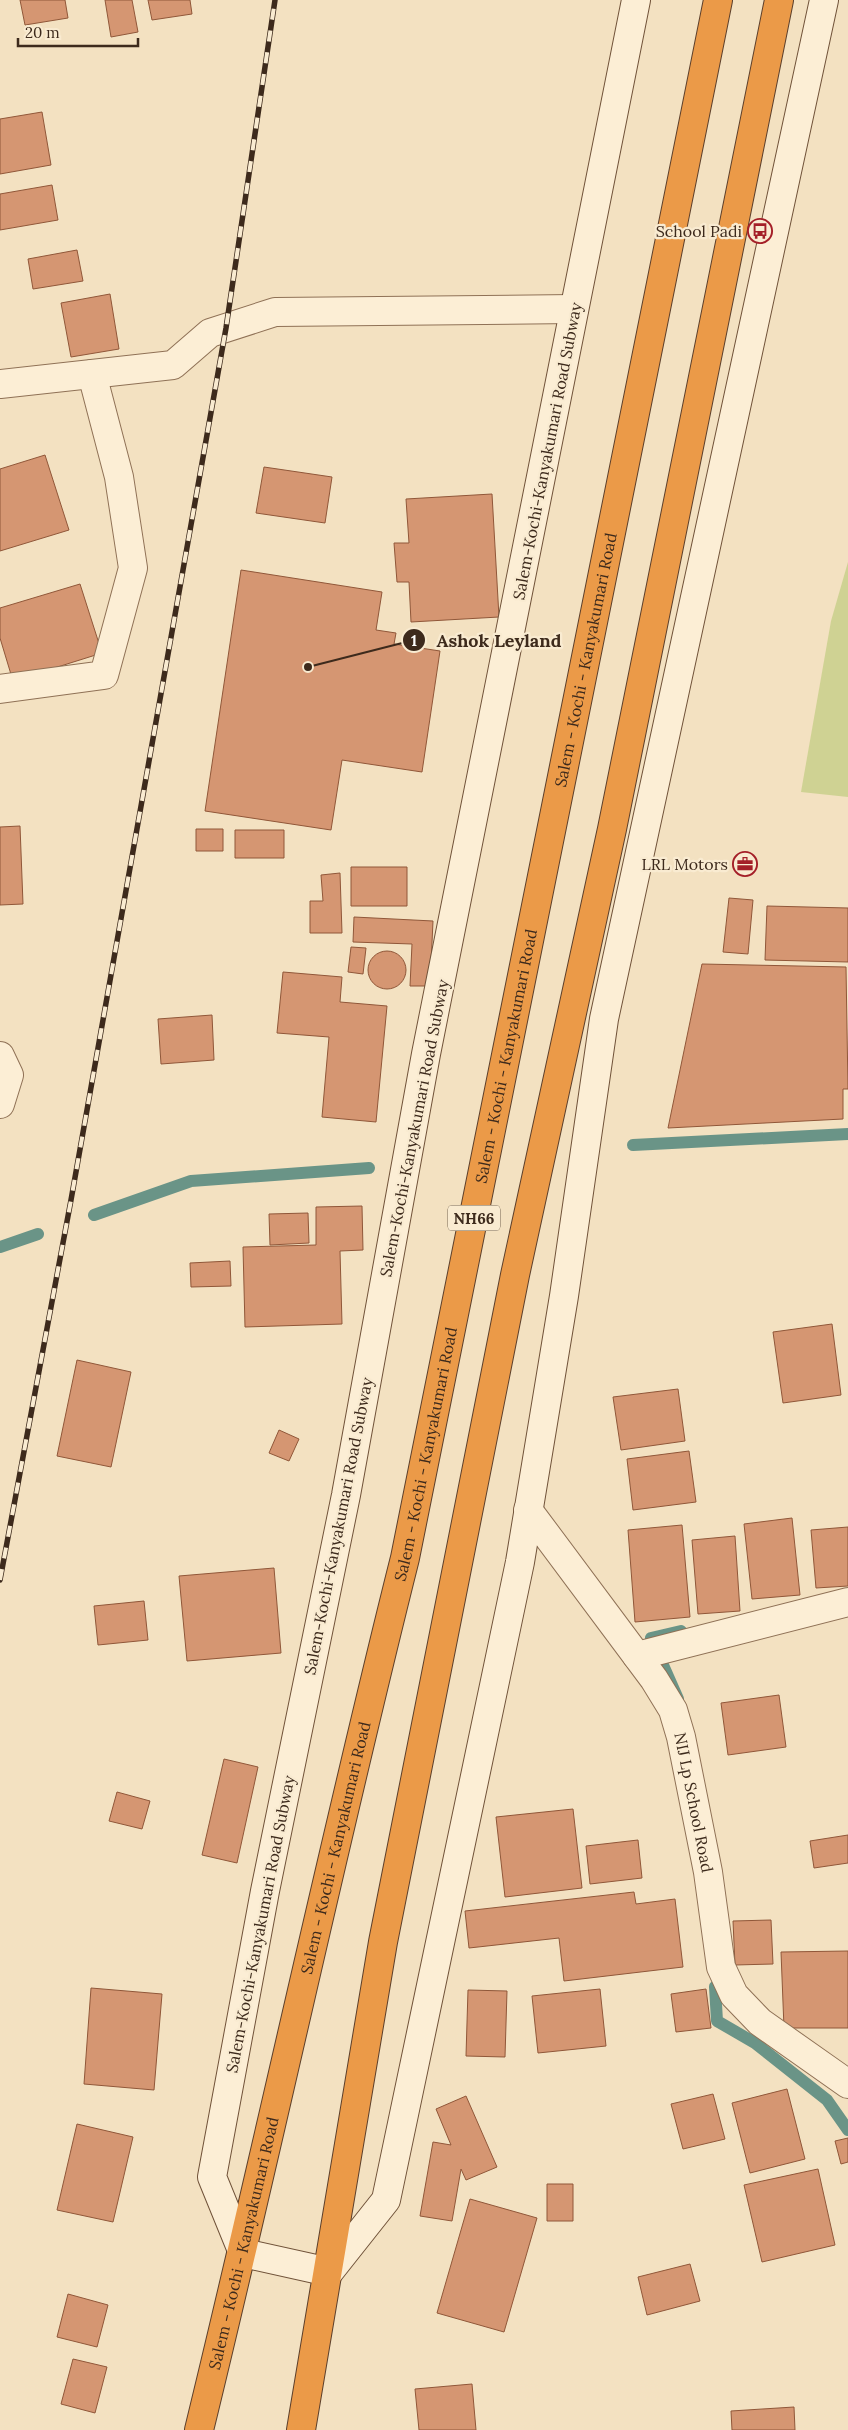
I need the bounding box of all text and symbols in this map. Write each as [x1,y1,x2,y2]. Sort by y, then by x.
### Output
scale bar [18,15,138,47]
text: 20 m [25,23,60,42]
bus stop icon: School Padi [747,218,773,244]
place label: School Padi [656,221,742,241]
street label: Salem-Kochi-Kanyakumari Road Subway [508,300,586,601]
street label: Salem - Kochi - Kanyakumari Road [550,531,621,789]
callout: Ashok Leyland [401,624,571,657]
text: Ashok Leyland [437,629,562,652]
text: 1 [411,631,417,650]
office icon: LRL Motors [732,851,758,877]
place label: LRL Motors [641,854,728,874]
street label: Salem - Kochi - Kanyakumari Road [471,927,541,1185]
street label: Salem-Kochi-Kanyakumari Road Subway [375,977,453,1278]
road number: NH66 [448,1206,500,1230]
street label: Salem - Kochi - Kanyakumari Road [390,1325,461,1583]
street label: Salem-Kochi-Kanyakumari Road Subway [299,1375,377,1676]
street label: Salem - Kochi - Kanyakumari Road [296,1719,375,1976]
street label: NIJ Lp School Road [670,1731,718,1875]
street label: Salem-Kochi-Kanyakumari Road Subway [221,1773,299,2074]
street label: Salem - Kochi - Kanyakumari Road [204,2114,283,2372]

